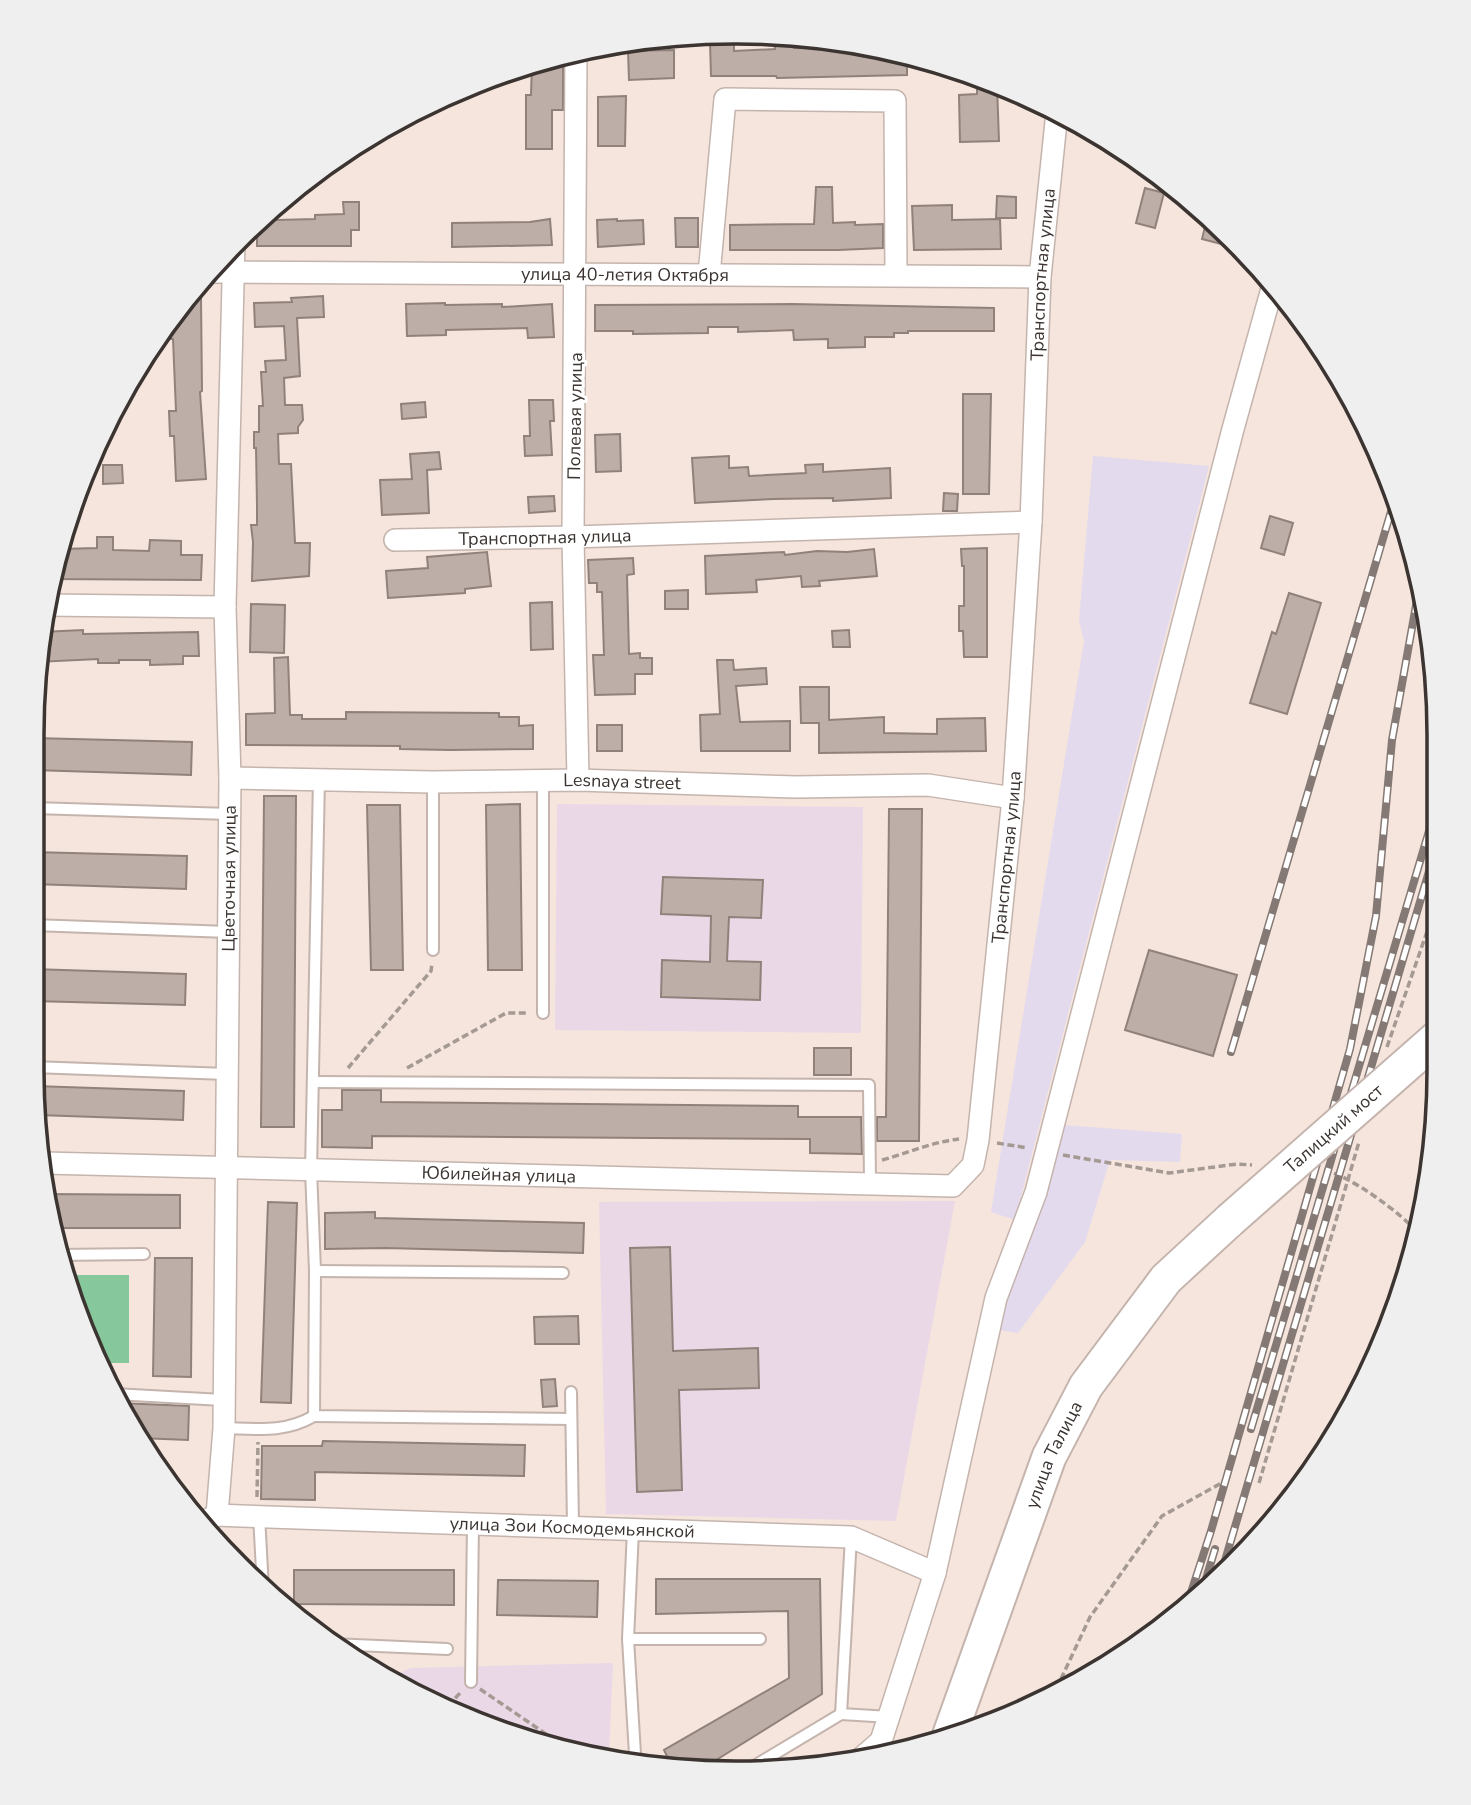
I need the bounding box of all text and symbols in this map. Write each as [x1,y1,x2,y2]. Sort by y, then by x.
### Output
street label: Транспортная улица [1025,187,1061,361]
street label: улица 40-летия Октября [521,262,729,287]
street label: Полевая улица [562,352,588,480]
street label: Транспортная улица [458,523,632,551]
street label: Lesnaya street [563,768,682,795]
street label: Транспортная улица [986,770,1027,945]
street label: Цветочная улица [216,805,242,952]
street label: Талицкий мост [1279,1079,1388,1179]
street label: Юбилейная улица [421,1161,576,1188]
street label: улица Талица [1020,1397,1088,1512]
street label: улица Зои Космодемьянской [449,1511,695,1544]

